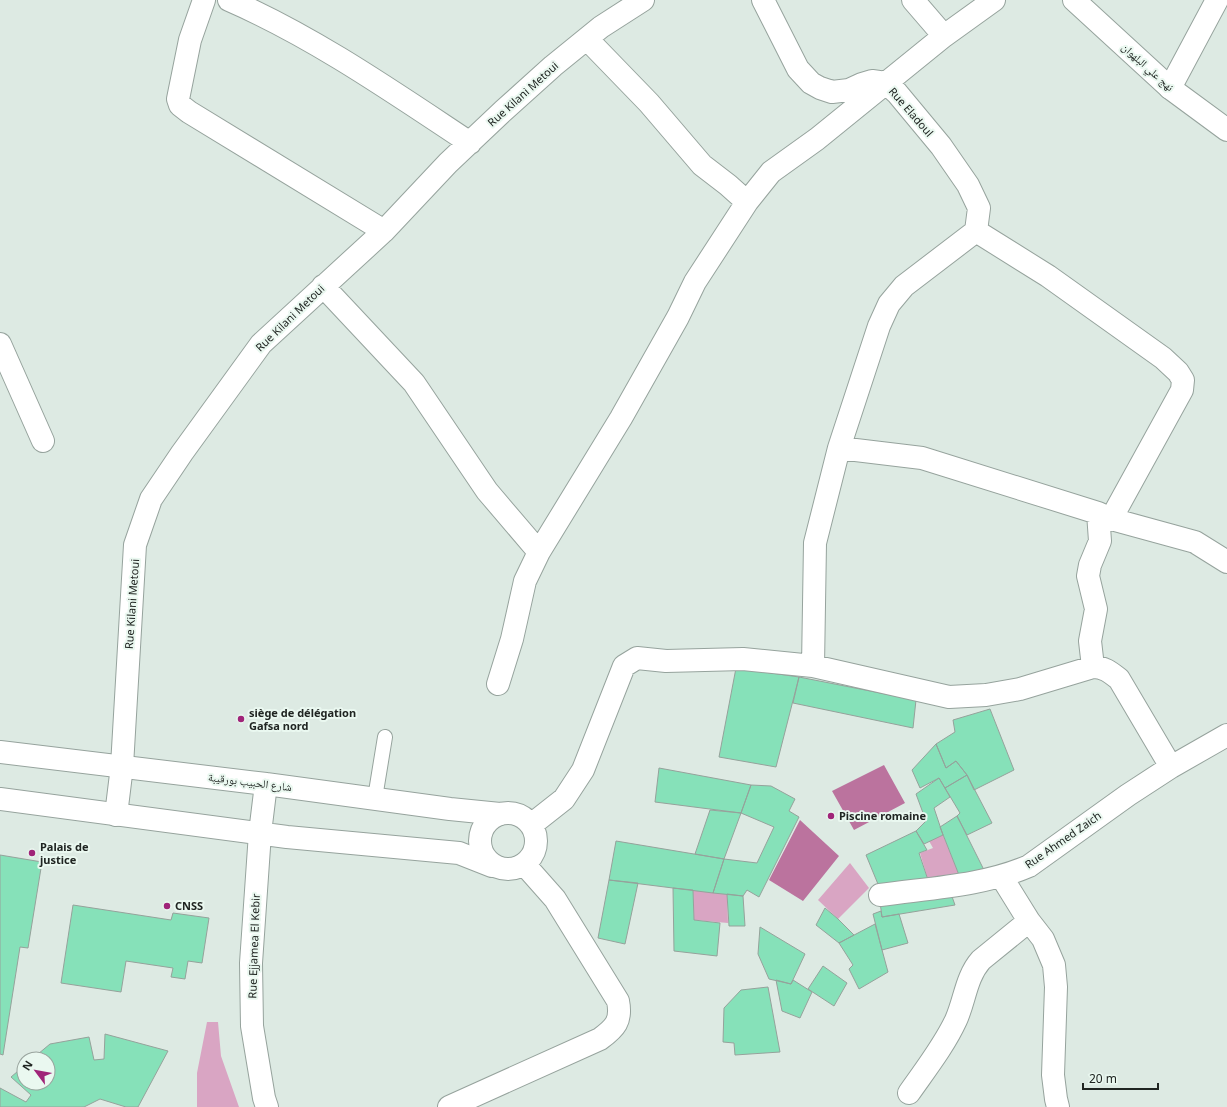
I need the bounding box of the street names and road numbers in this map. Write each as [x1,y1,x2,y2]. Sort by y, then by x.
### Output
street label: نهج علي البلهوان [1118,39,1178,95]
street label: Rue Kilani Metoui [484,58,561,129]
street label: Rue Eladoul [886,84,937,140]
street label: Rue Kilani Metoui [252,281,327,354]
street label: Rue Kilani Metoui [121,558,142,650]
street label: شارع الحبيب بورقيبة [207,769,293,794]
street label: Rue Ahmed Zaich [1022,808,1104,872]
street label: Rue Ejjamea El Kebir [244,893,263,999]

